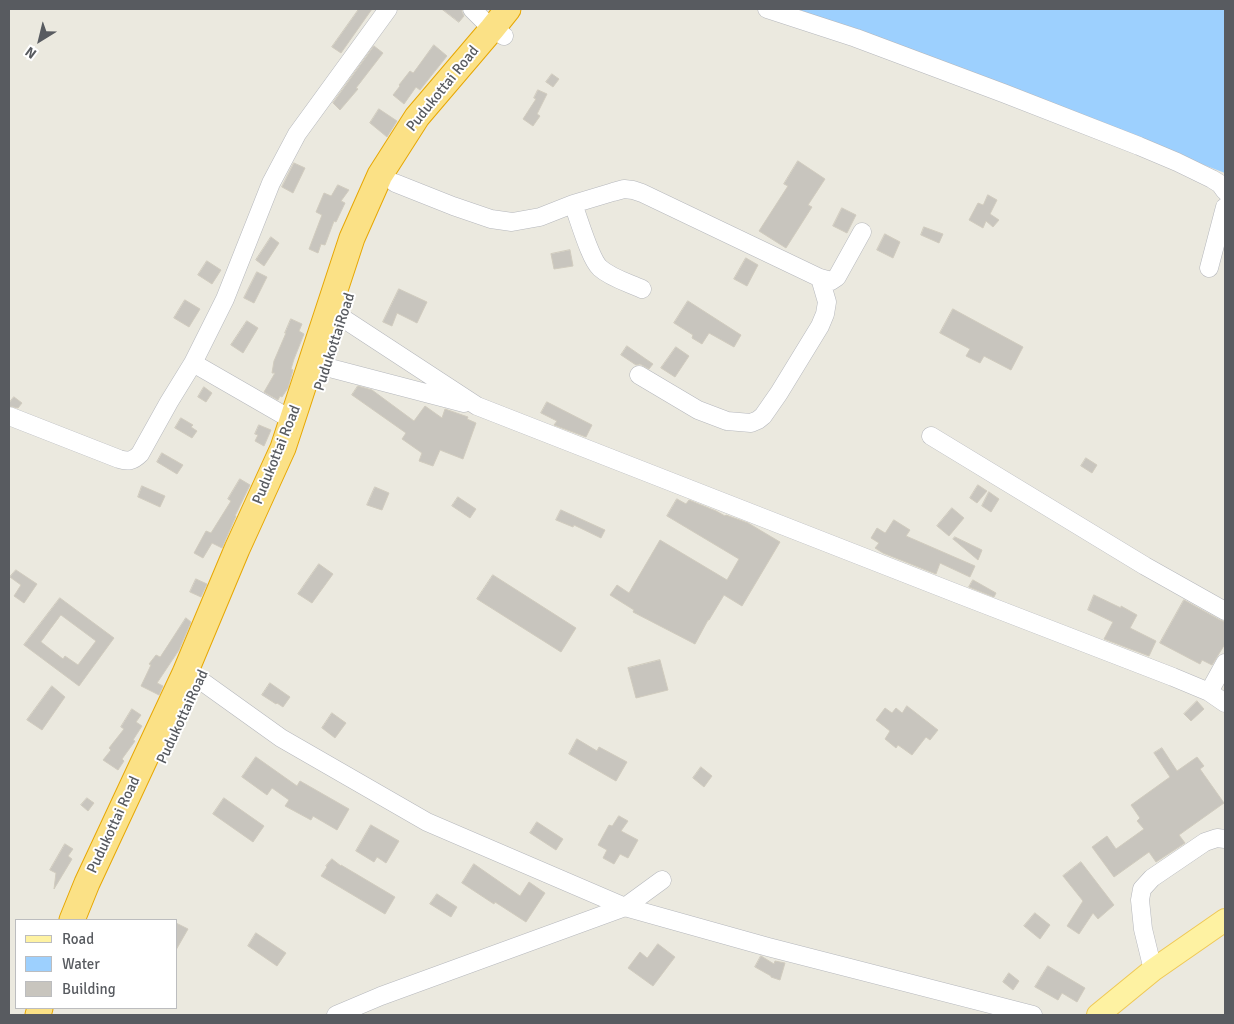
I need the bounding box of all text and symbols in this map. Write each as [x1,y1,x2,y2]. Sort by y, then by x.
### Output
north arrow [15,15,65,65]
street label: Pudukottai Road [403,42,483,136]
text: N [22,43,40,62]
street label: PudukottaiRoad [311,291,359,393]
street label: Pudukottai Road [249,403,305,507]
street label: PudukottaiRoad [153,667,213,767]
street label: Pudukottai Road [84,774,144,876]
legend [15,919,178,1009]
text: Road [62,930,94,948]
text: Water [62,955,100,973]
text: Building [62,980,116,998]

